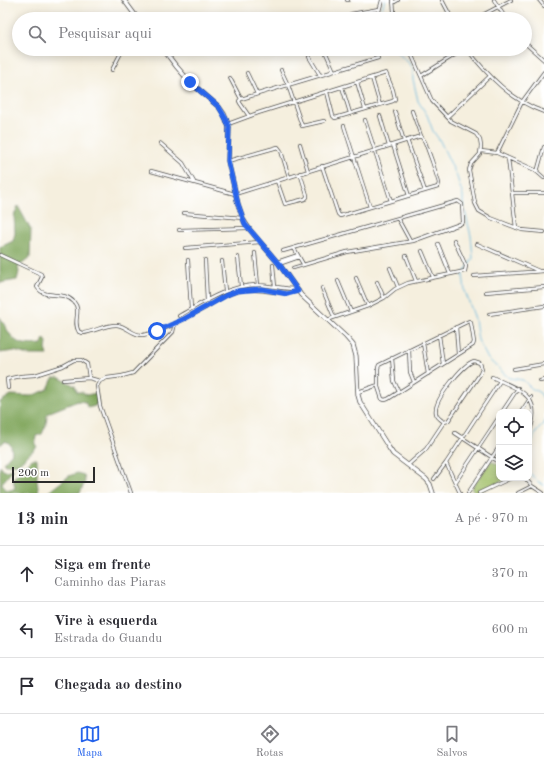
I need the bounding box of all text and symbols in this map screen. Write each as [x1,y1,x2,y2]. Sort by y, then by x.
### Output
search box [12,12,532,56]
icon: search [26,23,48,45]
text: Pesquisar aqui [58,27,152,42]
route end [181,73,199,91]
route start [148,322,166,340]
map controls [496,409,532,481]
button: locate [496,409,532,445]
button: layers [496,445,532,481]
scale bar [12,465,95,484]
text: 200 m [18,468,49,479]
text: 13 min [16,511,69,528]
text: A pé · 970 m [454,512,528,525]
text: Siga em frente [54,558,151,573]
icon: ahead [16,563,38,585]
text: 370 m [491,567,528,580]
text: Caminho das Piaras [54,576,166,589]
text: Vire à esquerda [54,614,158,629]
icon: left [16,619,38,641]
text: 600 m [491,623,528,636]
text: Estrada do Guandu [54,632,162,645]
icon: arrive [16,675,38,697]
text: Chegada ao destino [54,678,182,693]
tab: Mapa [77,723,102,761]
tab: Rotas [256,723,283,761]
tab: Salvos [437,723,467,761]

